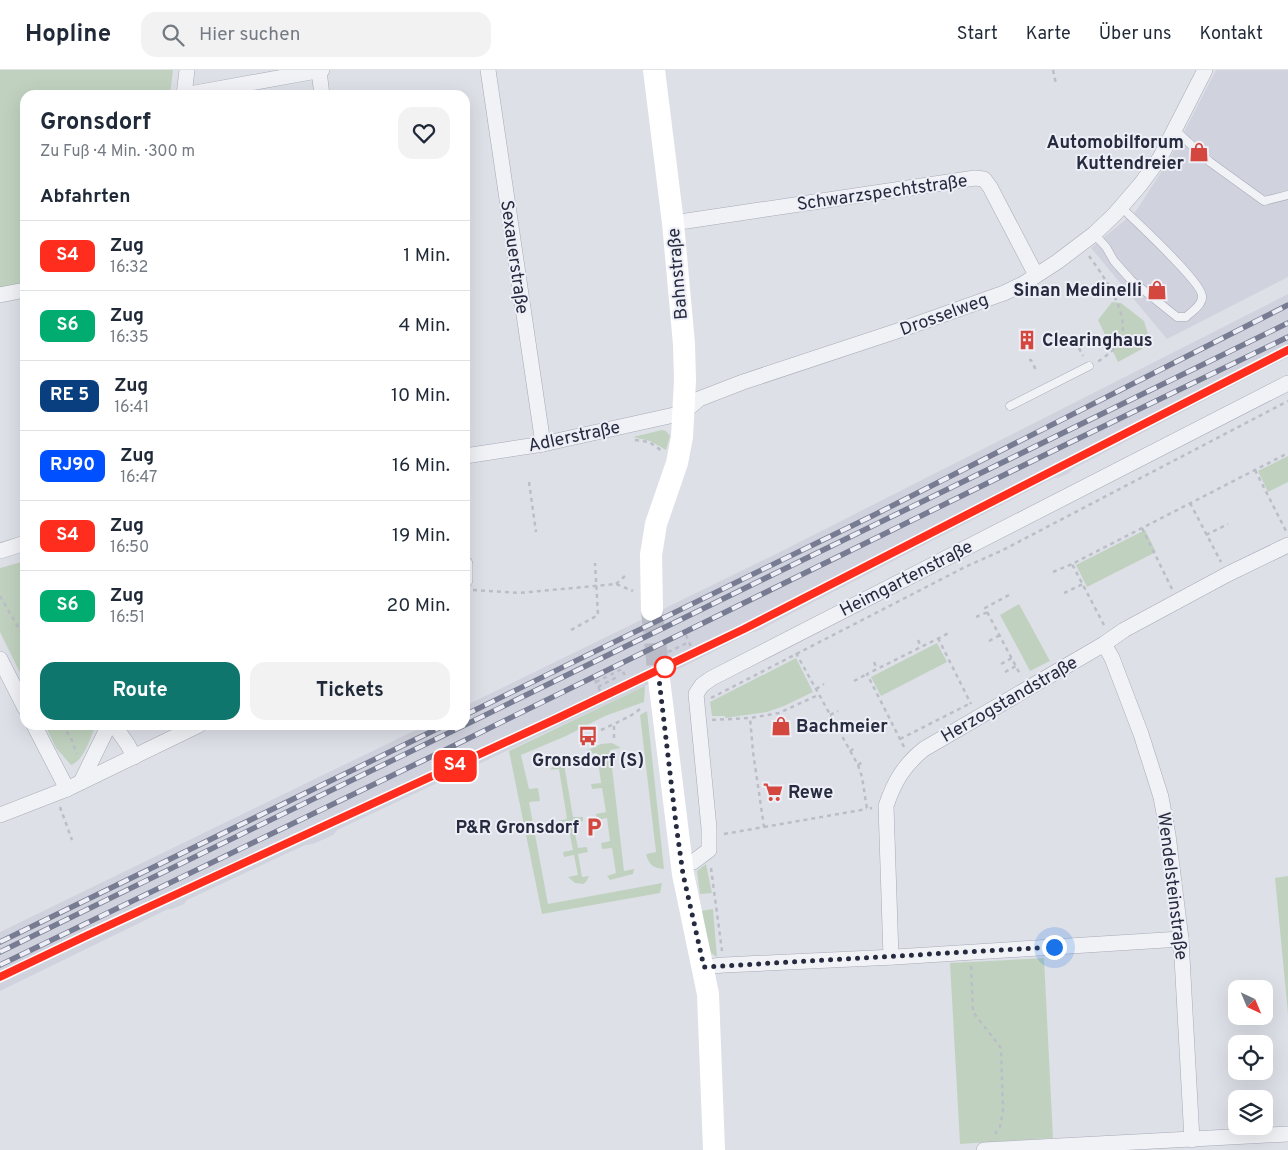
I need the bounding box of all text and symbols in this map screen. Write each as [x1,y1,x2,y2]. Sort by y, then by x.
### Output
search box [141,12,491,57]
text: Hopline [25,20,111,50]
icon: search [159,21,187,49]
text: Hier suchen [199,23,300,47]
text: Start [957,23,998,46]
text: Karte [1026,23,1071,46]
text: Über uns [1099,23,1171,46]
text: Kontakt [1199,23,1263,46]
button: heart [398,107,450,159]
text: Gronsdorf [40,108,151,138]
place label: Automobilforum Kuttendreier [1046,132,1184,176]
shop icon: Automobilforum Kuttendreier [1188,141,1210,163]
text: Zu Fuß · 4 Min. · 300 m [40,142,195,162]
street label: Schwarzspechtstraße [795,170,969,217]
text: Abfahrten [40,185,130,209]
street label: Sexauerstraße [494,199,533,316]
street label: Bahnstraße [663,227,694,321]
text: Zug [110,234,144,258]
text: S4 [56,244,79,267]
text: 1 Min. [403,244,450,268]
text: 16:32 [110,258,148,278]
shop icon: Sinan Medinelli [1146,279,1168,301]
place label: Sinan Medinelli [1013,280,1142,303]
street label: Drosselweg [897,289,992,342]
text: Zug [110,304,144,328]
text: S6 [56,314,79,337]
text: 4 Min. [399,314,450,338]
text: 16:35 [110,328,149,348]
building icon: Clearinghaus [1016,329,1038,351]
place label: Clearinghaus [1042,330,1153,353]
text: Zug [114,374,148,398]
text: RE 5 [50,384,89,407]
text: 10 Min. [391,384,450,408]
text: 16:41 [114,398,149,418]
street label: Adlerstraße [526,416,623,458]
text: Zug [120,444,154,468]
text: RJ90 [50,454,95,477]
text: 16 Min. [392,454,450,478]
text: 16:47 [120,468,157,488]
text: Zug [110,514,144,538]
text: S4 [56,524,79,547]
text: 19 Min. [392,524,450,548]
street label: Heimgartenstraße [836,536,977,623]
text: 16:50 [110,538,149,558]
text: Zug [110,584,144,608]
text: S6 [56,594,79,617]
text: 20 Min. [387,594,450,618]
text: 16:51 [110,608,145,628]
street label: Herzogstandstraße [937,652,1082,749]
unlabelled marker [654,656,676,678]
button: Route [40,662,240,720]
button: Tickets [250,662,450,720]
shop icon: Bachmeier [770,715,792,737]
place label: Bachmeier [796,716,888,739]
bus stop icon: Gronsdorf (S) [577,725,599,747]
line badge: S4 [432,750,478,782]
place label: Gronsdorf (S) [532,750,644,773]
text: S4 [444,754,466,777]
supermarket icon: Rewe [762,781,784,803]
place label: Rewe [788,782,833,805]
street label: Wendelsteinstraße [1151,811,1192,961]
parking icon: P&R Gronsdorf [583,816,605,838]
place label: P&R Gronsdorf [455,817,579,840]
your location [1042,935,1067,960]
north arrow [1228,980,1272,1025]
map controls [1228,980,1273,1135]
button: locate [1228,1035,1273,1080]
button: layers [1228,1090,1273,1135]

